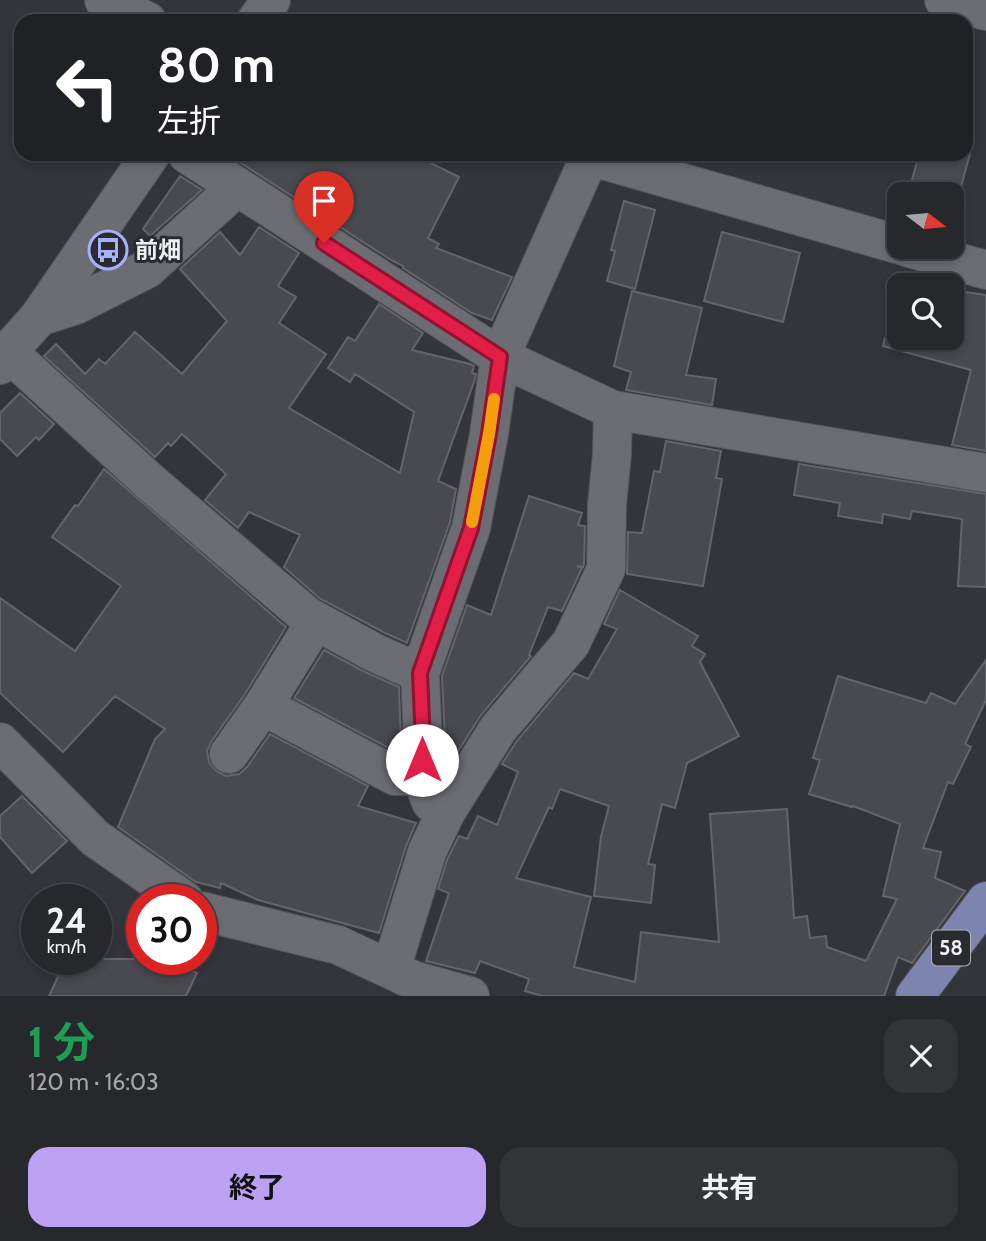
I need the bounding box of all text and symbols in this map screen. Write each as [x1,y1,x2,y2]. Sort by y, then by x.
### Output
text: 80 m [157,35,275,94]
icon: left [42,42,133,133]
text: 左折 [157,101,221,140]
pin [294,171,354,243]
icon: arrive [305,182,343,220]
north arrow [887,182,964,259]
map controls [887,182,964,350]
bus stop icon: 前畑 [87,229,129,271]
place label: 前畑 [135,236,181,264]
button: search [887,273,964,350]
position arrow [385,723,459,797]
speed limit sign: 30 [126,884,217,975]
text: 24 [46,899,87,942]
road number: 58 [932,930,970,965]
text: km/h [47,936,86,958]
text: 1 分 [28,1016,95,1068]
button: close [884,1019,958,1093]
text: 120 m · 16:03 [28,1068,159,1096]
button: 終了 [28,1147,486,1227]
button: 共有 [500,1147,958,1227]

